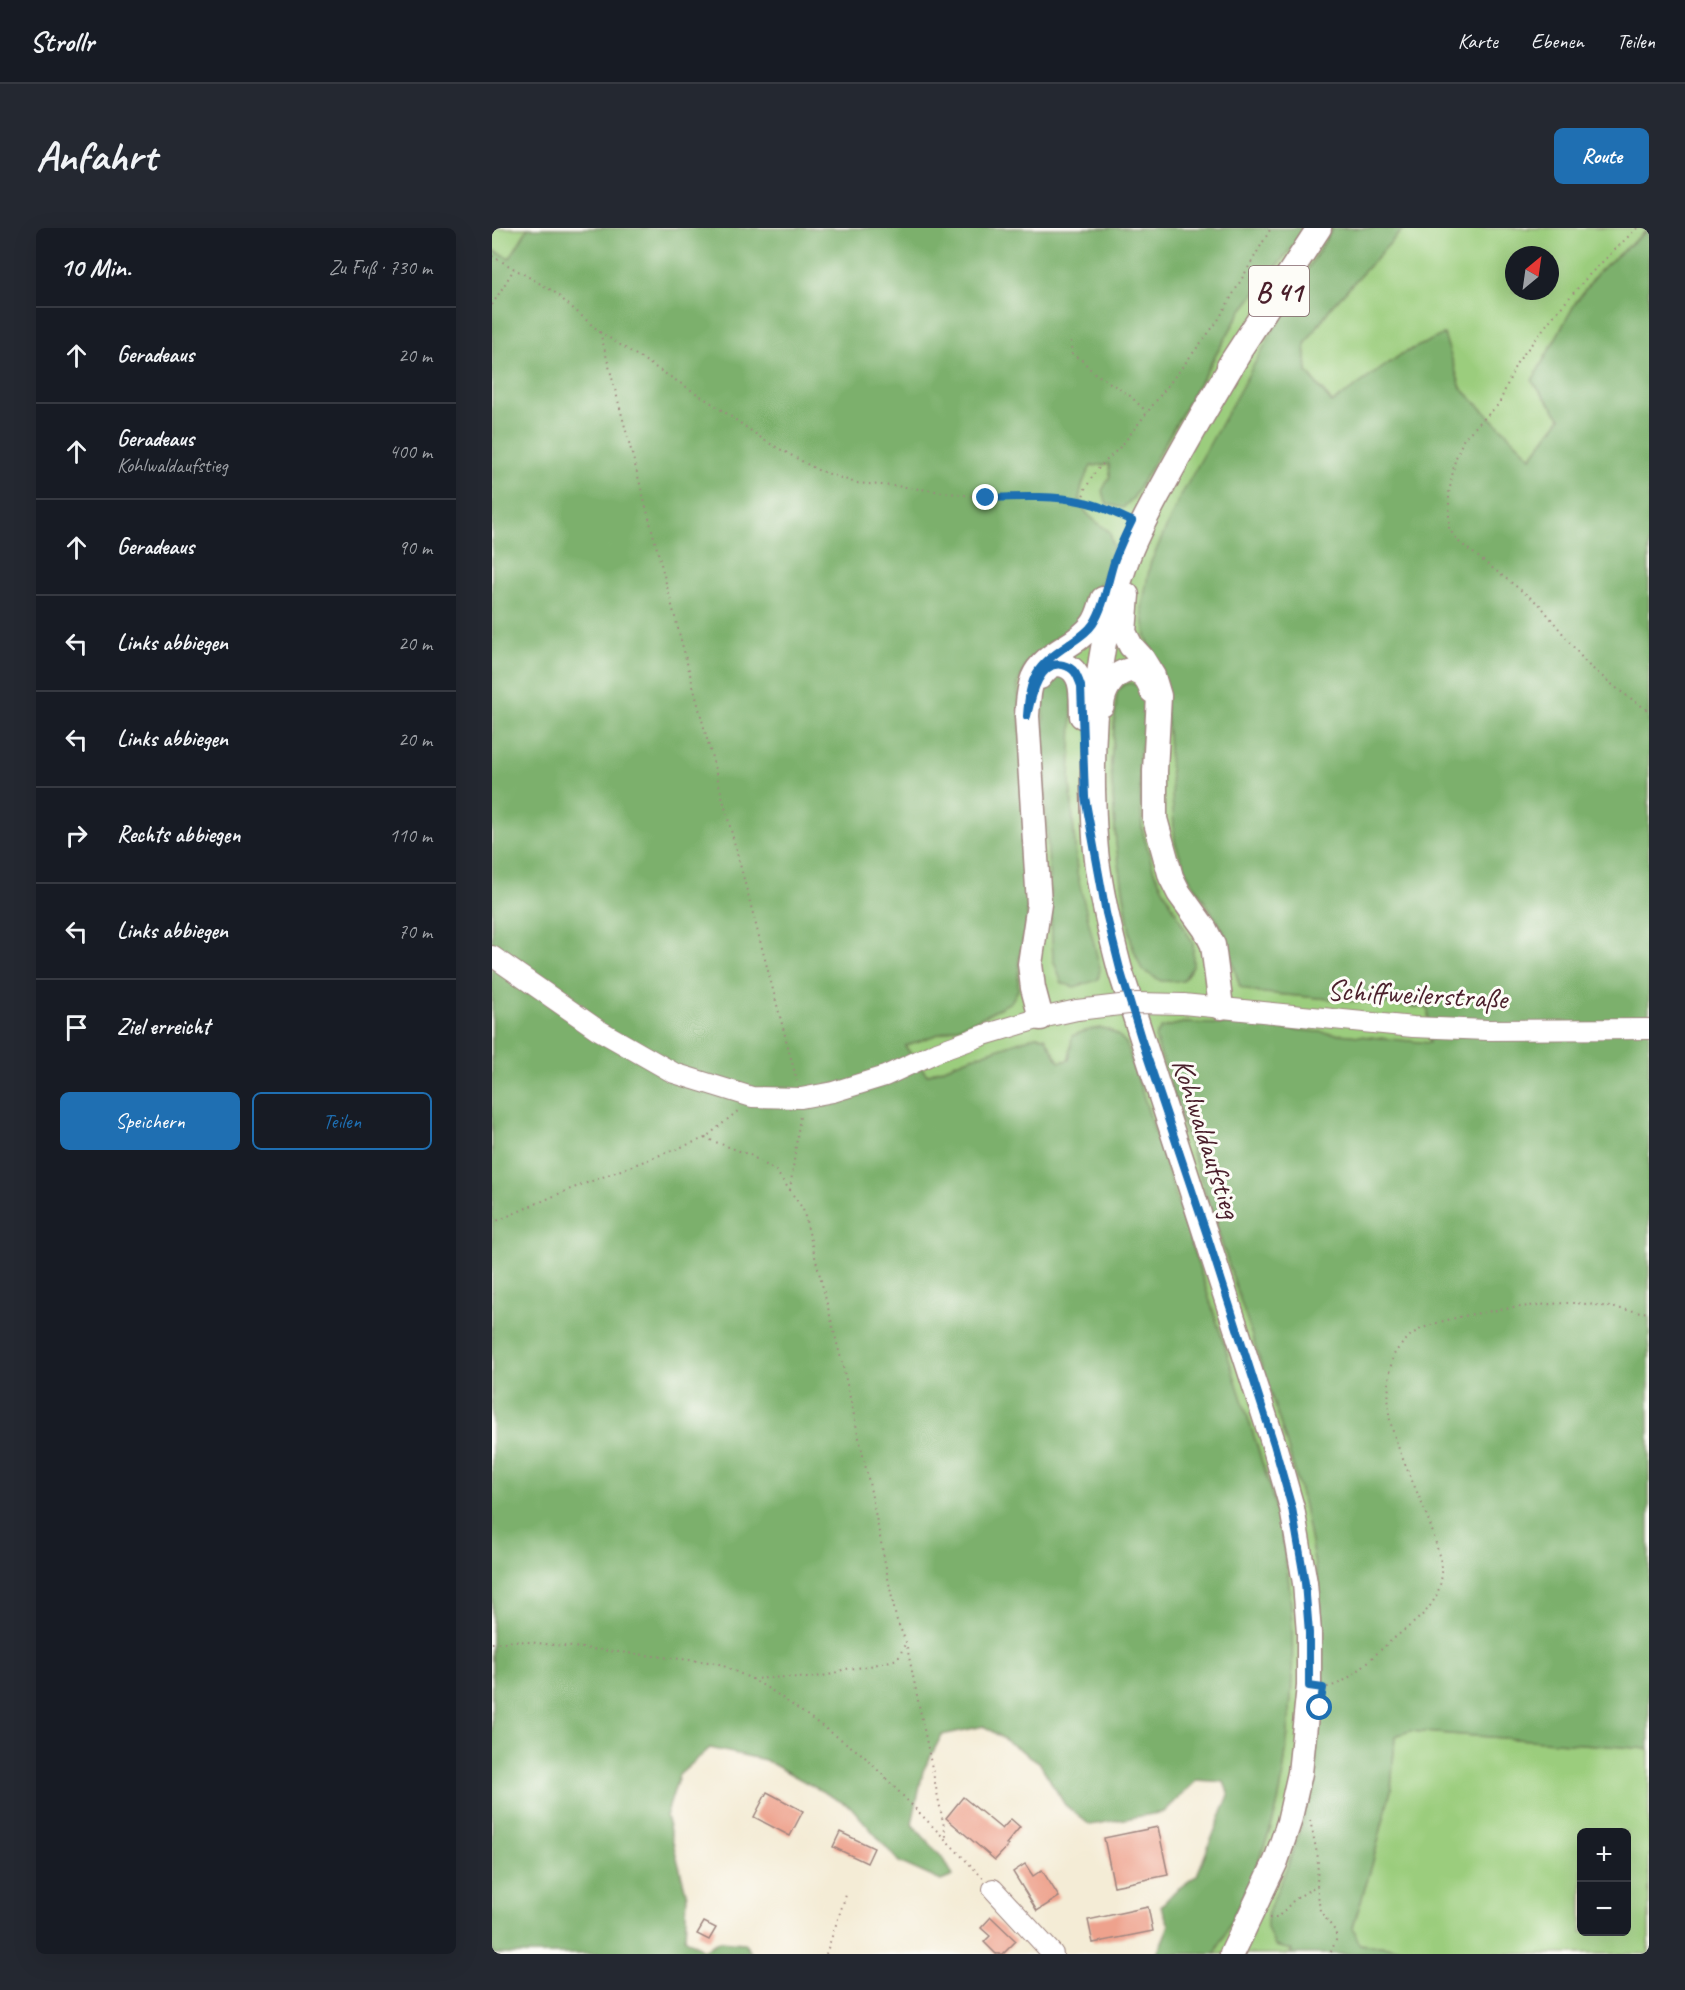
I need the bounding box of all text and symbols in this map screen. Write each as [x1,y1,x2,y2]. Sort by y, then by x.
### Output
text: Strollr [30,24,94,59]
text: Karte [1458,28,1498,54]
text: Ebenen [1531,28,1584,54]
text: Teilen [1617,28,1655,54]
button: Route [1554,128,1649,184]
text: Anfahrt [36,130,156,183]
north arrow [1505,246,1559,300]
text: 10 Min. [60,251,131,284]
text: Zu Fuß · 730 m [329,255,432,280]
road number: B 41 [1249,266,1309,316]
icon: ahead [60,339,93,372]
text: Geradeaus [117,341,194,369]
text: 20 m [398,343,432,368]
text: Geradeaus [117,425,194,453]
icon: ahead [60,435,93,468]
text: 400 m [389,439,432,464]
text: Kohlwaldaufstieg [117,453,227,478]
route end [972,484,998,510]
icon: ahead [60,531,93,564]
text: Geradeaus [117,533,194,561]
text: 90 m [398,535,432,560]
icon: left [60,627,93,660]
text: Links abbiegen [117,629,228,657]
text: 20 m [398,631,432,656]
icon: left [60,723,93,756]
text: Links abbiegen [117,725,228,753]
text: 20 m [398,727,432,752]
icon: right [60,819,93,852]
text: Rechts abbiegen [117,821,240,849]
text: 110 m [389,823,432,848]
icon: left [60,915,93,948]
text: Links abbiegen [117,917,228,945]
text: 70 m [398,919,432,944]
street label: Schiffweilerstraße [1326,970,1510,1018]
icon: arrive [60,1011,93,1044]
text: Ziel erreicht [117,1013,210,1041]
street label: Kohlwaldaufstieg [1163,1053,1251,1225]
button: Speichern [60,1092,240,1150]
button: Teilen [252,1092,432,1150]
route start [1306,1694,1332,1720]
map controls [1577,1828,1631,1936]
button: + [1577,1828,1631,1882]
button: − [1577,1882,1631,1936]

